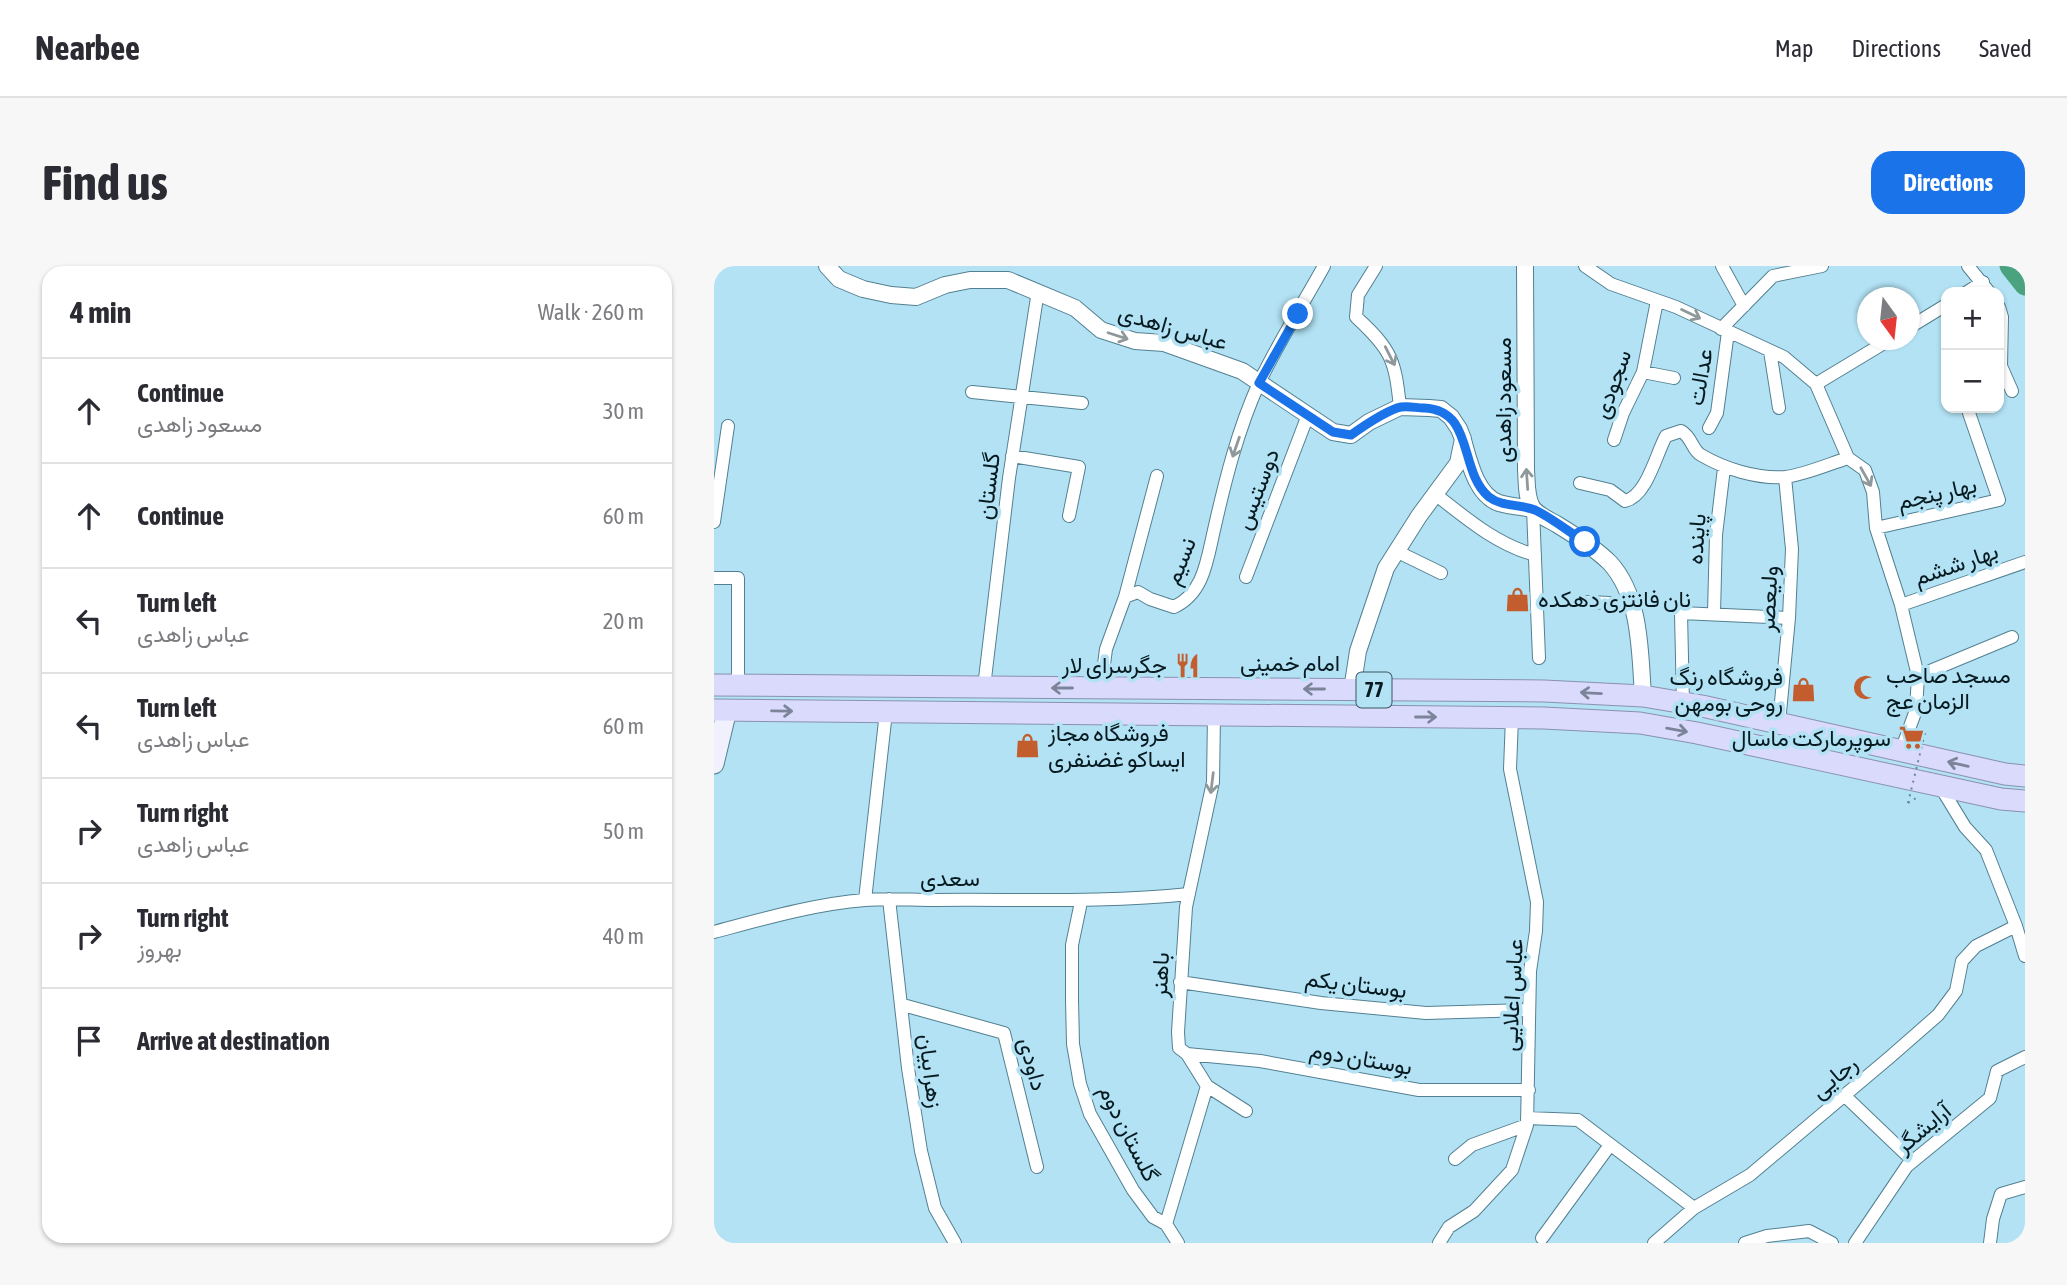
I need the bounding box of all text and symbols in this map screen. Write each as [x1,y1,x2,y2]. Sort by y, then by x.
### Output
text: Nearbee [35,29,140,67]
text: Map [1775,35,1813,62]
text: Directions [1851,35,1941,62]
text: Saved [1979,35,2032,62]
button: Directions [1871,151,2025,214]
text: Find us [42,154,168,210]
north arrow [1857,287,1920,350]
map controls [1941,287,2004,413]
button: + [1941,287,2004,350]
text: 4 min [70,295,131,329]
route end [1282,298,1313,329]
text: Walk · 260 m [538,299,644,325]
street label: عباس زاهدی [1115,299,1231,357]
one-way arrow [1680,308,1701,321]
one-way arrow [1107,330,1129,343]
street label: مسعود زاهدی [1490,337,1518,463]
one-way arrow [1383,346,1397,366]
street label: سجودی [1588,346,1638,423]
street label: عدالت [1682,346,1718,408]
button: − [1941,350,2004,413]
text: Continue [137,378,224,408]
icon: ahead [70,392,108,430]
text: 30 m [603,398,644,424]
text: مسعود زاهدی [137,411,262,437]
one-way arrow [1229,435,1241,457]
street label: دوستیس [1230,445,1285,533]
street label: گلستان [971,451,1005,521]
one-way arrow [1859,466,1873,486]
one-way arrow [1520,468,1533,491]
street label: بهار پنجم [1895,471,1980,518]
icon: ahead [70,497,108,535]
text: Continue [137,501,224,531]
text: 60 m [603,503,644,529]
street label: پاینده [1681,513,1714,566]
route start [1569,526,1600,557]
street label: نسیم [1159,533,1203,589]
street label: بهار ششم [1910,537,2002,592]
street label: ولیعصر [1753,565,1785,634]
shop icon: نان فانتزی دهکده [1504,585,1532,613]
place label: نان فانتزی دهکده [1538,586,1691,614]
text: Turn left [137,588,217,618]
icon: left [70,602,108,640]
text: 20 m [603,608,644,634]
text: عباس زاهدی [137,621,249,647]
street label: امام خمینی [1240,650,1340,678]
restaurant icon: جگرسرای لار [1173,651,1201,679]
place label: جگرسرای لار [1061,652,1167,680]
place label: مسجد صاحب الزمان عج [1886,662,2011,717]
place label: فروشگاه رنگ روحی بومهن [1669,664,1783,718]
road number: 77 [1356,672,1392,708]
mosque icon: مسجد صاحب الزمان عج [1852,674,1880,702]
shop icon: فروشگاه رنگ روحی بومهن [1789,676,1817,704]
one-way arrow [1051,681,1074,694]
one-way arrow [1303,682,1326,696]
one-way arrow [1580,687,1603,700]
text: Turn left [137,693,217,723]
one-way arrow [770,704,793,718]
icon: left [70,707,108,745]
one-way arrow [1414,710,1437,724]
text: 60 m [603,713,644,739]
place label: فروشگاه مجاز ایساکو غضنفری [1047,720,1186,774]
one-way arrow [1666,723,1688,737]
supermarket icon: سوپرمارکت ماسال [1897,724,1925,752]
place label: سوپرمارکت ماسال [1732,725,1891,754]
text: عباس زاهدی [137,726,249,752]
shop icon: فروشگاه مجاز ایساکو غضنفری [1014,732,1042,760]
one-way arrow [1947,756,1970,770]
one-way arrow [1205,772,1218,794]
text: Turn right [137,798,228,828]
icon: right [70,812,108,850]
text: 50 m [603,818,644,844]
text: عباس زاهدی [137,831,249,857]
street label: سعدی [920,865,980,892]
text: Turn right [137,903,228,933]
icon: right [70,917,108,955]
text: 40 m [603,923,644,949]
text: بهروز [137,936,182,962]
street label: عباس اعلایی [1496,938,1529,1052]
street label: باهنر [1146,952,1176,999]
street label: بوستان یکم [1303,965,1408,1005]
icon: arrive [70,1022,108,1060]
text: Arrive at destination [137,1026,330,1056]
street label: زهرا بیان [912,1032,948,1110]
street label: داودی [1013,1035,1053,1094]
street label: بوستان دوم [1307,1036,1414,1082]
street label: رجایی [1805,1050,1864,1105]
street label: گلستان دوم [1092,1080,1165,1187]
street label: آرایشگر [1889,1096,1958,1161]

